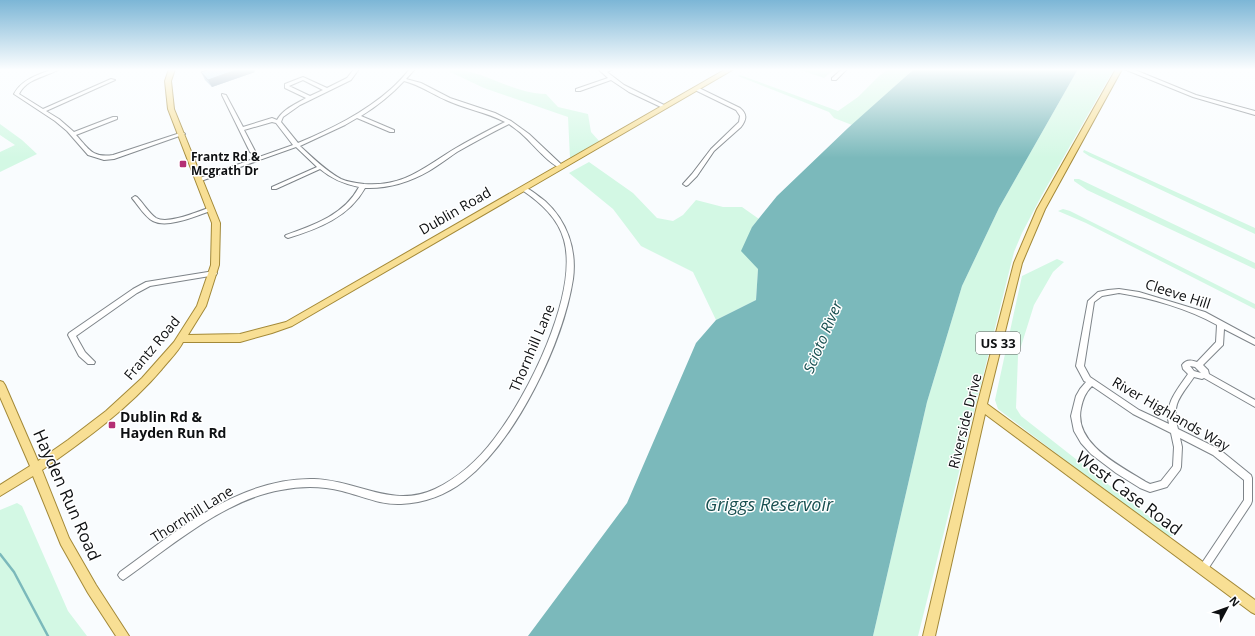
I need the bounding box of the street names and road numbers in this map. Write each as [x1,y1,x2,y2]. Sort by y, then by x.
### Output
street label: Dublin Road [415,182,494,239]
street label: Cleeve Hill [1143,274,1213,313]
street label: Thornhill Lane [505,301,559,394]
street label: Frantz Road [119,312,184,384]
road number: US 33 [976,332,1020,354]
street label: Riverside Drive [944,371,986,470]
street label: River Highlands Way [1109,372,1234,456]
street label: Hayden Run Road [28,425,107,564]
street label: West Case Road [1072,445,1187,540]
street label: Thornhill Lane [147,481,236,546]

